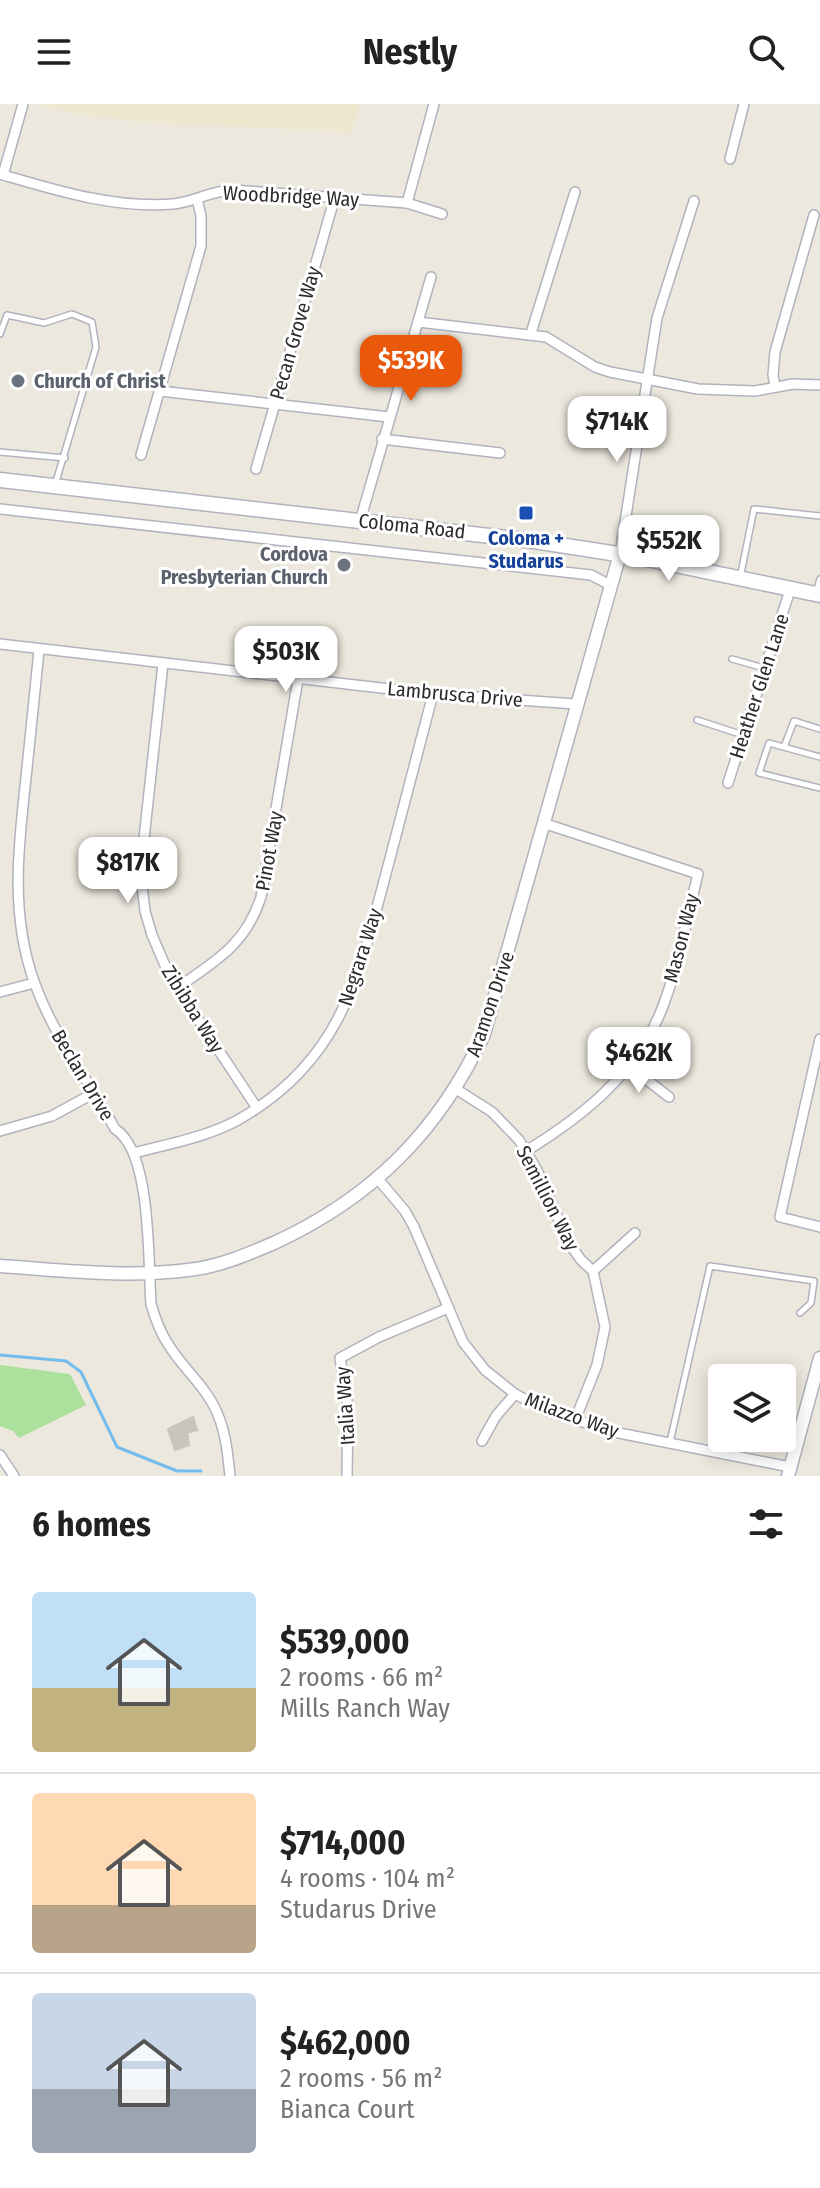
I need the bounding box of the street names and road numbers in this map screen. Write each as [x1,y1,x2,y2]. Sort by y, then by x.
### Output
street label: Woodbridge Way [222,180,360,212]
street label: Pecan Grove Way [264,263,326,402]
street label: Coloma Road [357,508,467,544]
street label: Heather Glen Lane [724,611,794,761]
street label: Lambrusca Drive [386,676,524,712]
street label: Pinot Way [250,809,288,893]
street label: Mason Way [658,891,704,985]
street label: Negrara Way [333,905,387,1009]
street label: Aramon Drive [461,948,519,1060]
street label: Zibibba Way [157,961,229,1057]
street label: Beclan Drive [46,1025,120,1125]
street label: Semillion Way [511,1142,585,1254]
street label: Italia Way [330,1366,360,1446]
street label: Milazzo Way [522,1387,622,1443]

